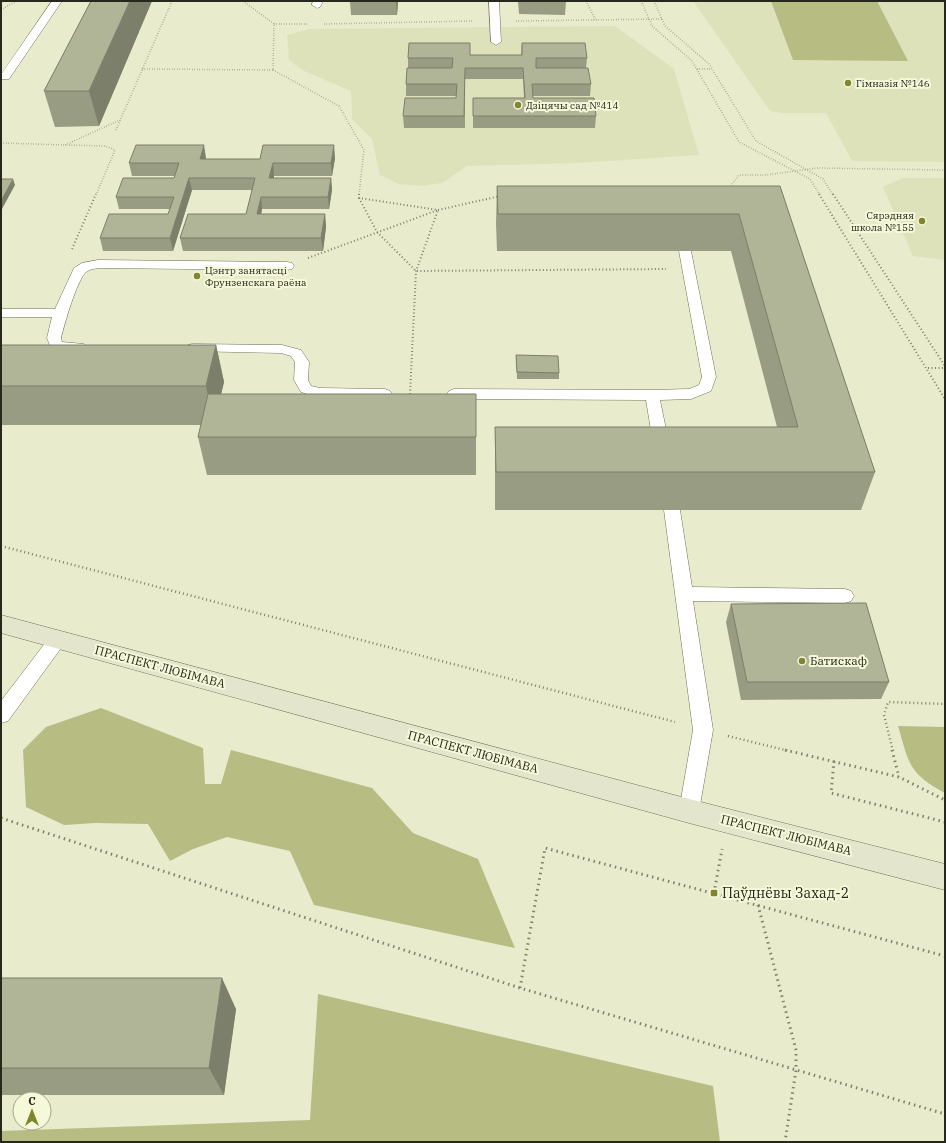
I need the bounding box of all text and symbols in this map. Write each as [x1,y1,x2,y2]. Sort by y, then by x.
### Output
place label: Гімназія №146 [856,77,930,90]
marker: Гімназія №146 [843,78,853,88]
place label: Дзіцячы сад №414 [526,99,618,112]
marker: Дзіцячы сад №414 [513,100,523,110]
place label: Сярэдняя школа №155 [851,209,914,234]
marker: Сярэдняя школа №155 [917,216,927,226]
place label: Цэнтр занятасці Фрунзенскага раёна [205,264,307,289]
marker: Цэнтр занятасці Фрунзенскага раёна [192,271,202,281]
street label: ПРАСПЕКТ ЛЮБІМАВА [93,642,228,691]
place label: Батискаф [810,653,867,668]
marker: Батискаф [797,656,807,666]
street label: ПРАСПЕКТ ЛЮБІМАВА [406,727,541,776]
street label: ПРАСПЕКТ ЛЮБІМАВА [719,811,854,858]
place label: Паўднёвы Захад-2 [722,884,849,902]
marker: Паўднёвы Захад-2 [709,888,719,898]
north arrow [12,1091,52,1131]
text: С [28,1094,36,1108]

